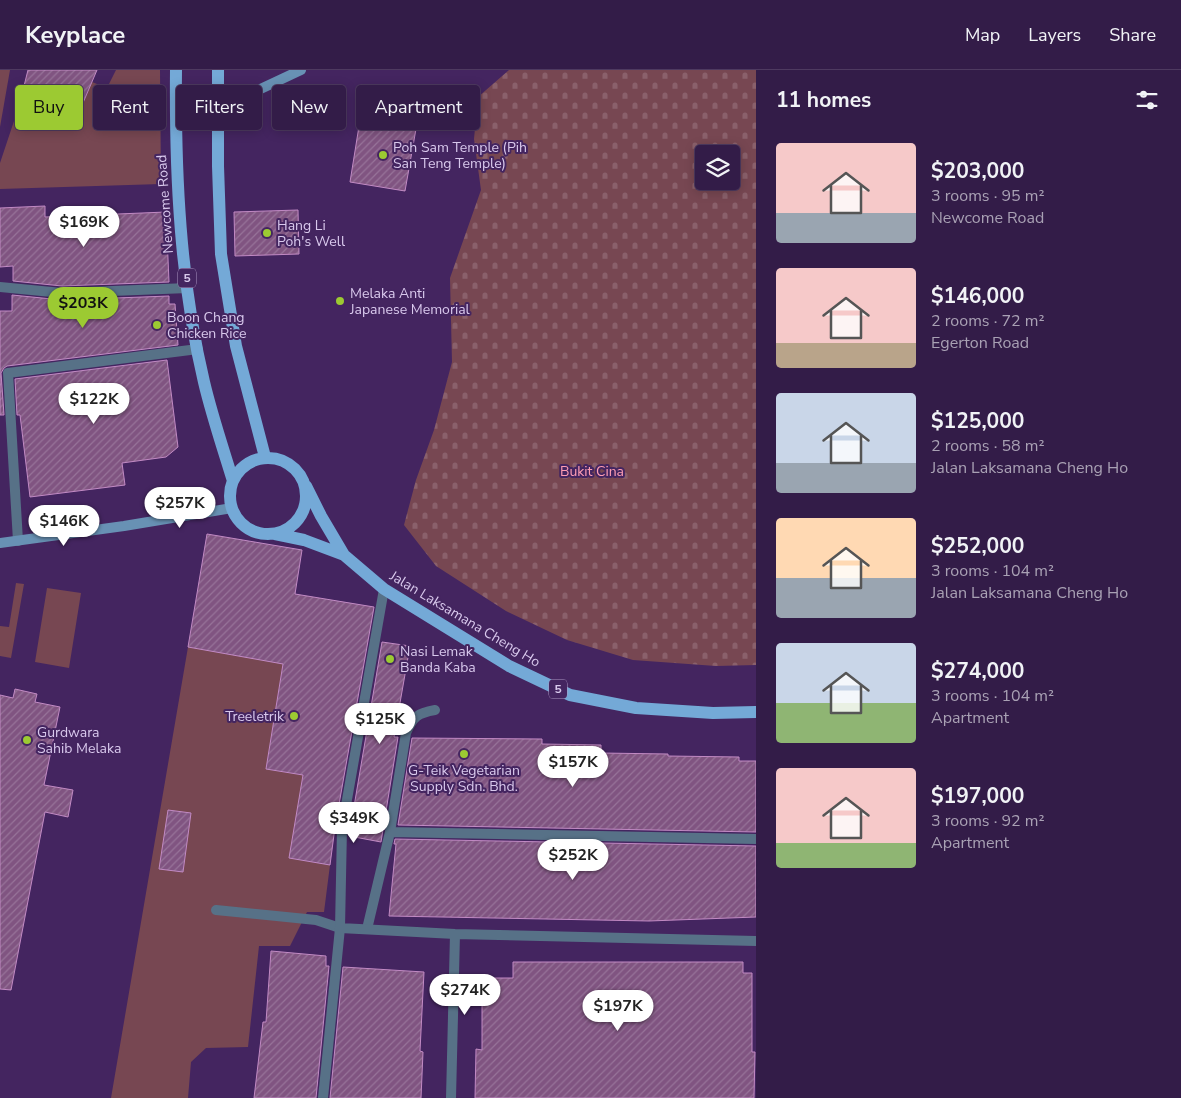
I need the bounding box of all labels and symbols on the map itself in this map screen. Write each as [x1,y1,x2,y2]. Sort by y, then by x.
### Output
place label: Poh Sam Temple (Pih San Teng Temple) [393,138,527,173]
marker: Poh Sam Temple (Pih San Teng Temple) [377,149,389,161]
street label: Newcome Road [152,154,178,254]
pin: $169K [49,206,119,248]
place label: Hang Li Poh's Well [277,216,346,251]
marker: Hang Li Poh's Well [261,227,273,239]
road number: 5 [178,268,196,288]
place label: Melaka Anti Japanese Memorial [349,284,471,319]
pin: $203K [48,286,118,329]
marker: Melaka Anti Japanese Memorial [334,295,346,307]
place label: Boon Chang Chicken Rice [167,308,246,343]
marker: Boon Chang Chicken Rice [151,319,163,331]
pin: $122K [59,382,129,425]
park label: Bukit Cina [560,462,624,481]
pin: $257K [145,486,215,529]
pin: $146K [29,504,99,547]
street label: Jalan Laksamana Cheng Ho [385,566,544,672]
place label: Nasi Lemak Banda Kaba [400,642,476,677]
marker: Nasi Lemak Banda Kaba [384,653,396,665]
road number: 5 [549,680,567,698]
pin: $125K [345,702,415,745]
place label: Treeletrik [225,707,285,726]
marker: Treeletrik [288,710,300,722]
place label: Gurdwara Sahib Melaka [37,723,121,758]
marker: Gurdwara Sahib Melaka [21,734,33,746]
pin: $157K [538,746,608,788]
marker: G-Teik Vegetarian Supply Sdn. Bhd. [458,748,470,760]
place label: G-Teik Vegetarian Supply Sdn. Bhd. [408,761,520,796]
pin: $349K [319,802,389,844]
pin: $252K [538,838,608,881]
pin: $274K [430,974,500,1016]
pin: $197K [583,990,653,1032]

